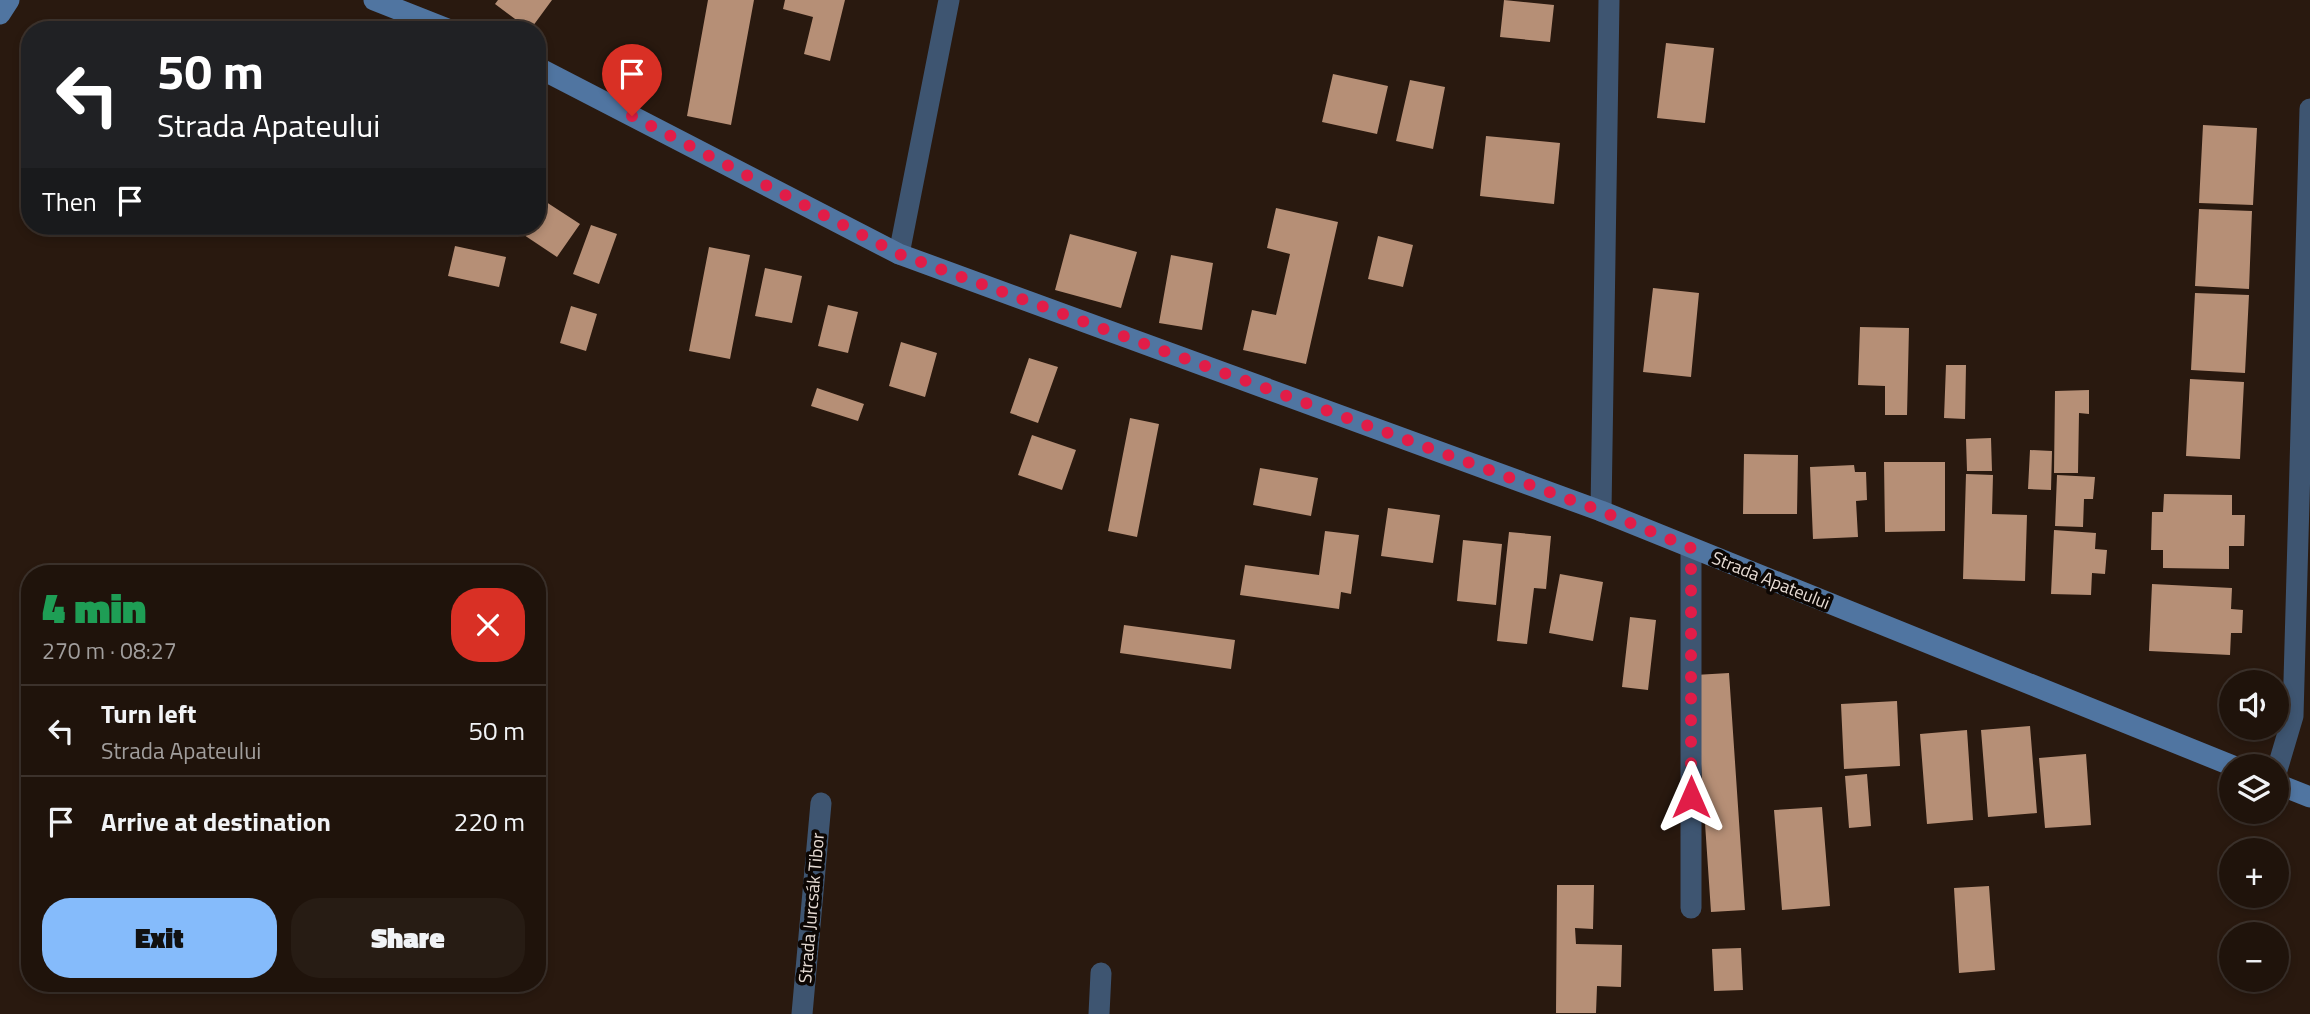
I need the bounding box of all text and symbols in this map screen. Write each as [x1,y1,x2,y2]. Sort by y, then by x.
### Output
text: 50 m [157,33,264,108]
pin [602,44,662,116]
icon: left [42,49,133,140]
icon: arrive [613,55,651,93]
text: Strada Apateului [157,101,380,149]
text: Then [42,182,97,221]
icon: arrive [111,182,149,220]
street label: Strada Apateului [1708,544,1834,616]
text: 4 min [42,575,146,639]
button: close [451,588,525,662]
text: 270 m · 08:27 [42,633,177,668]
map controls [2219,670,2289,992]
button: sound [2219,670,2289,740]
text: Turn left [101,694,196,733]
text: 50 m [468,711,525,750]
icon: left [42,712,80,750]
text: Strada Apateului [101,733,261,768]
button: layers [2219,754,2289,824]
position arrow [1654,760,1728,834]
text: Arrive at destination [101,802,331,841]
text: 220 m [454,802,525,841]
icon: arrive [42,803,80,841]
street label: Strada Jurcsák Tibor [791,832,831,984]
button: + [2219,838,2289,908]
button: Exit [42,898,277,978]
button: Share [291,898,525,978]
button: − [2219,922,2289,992]

